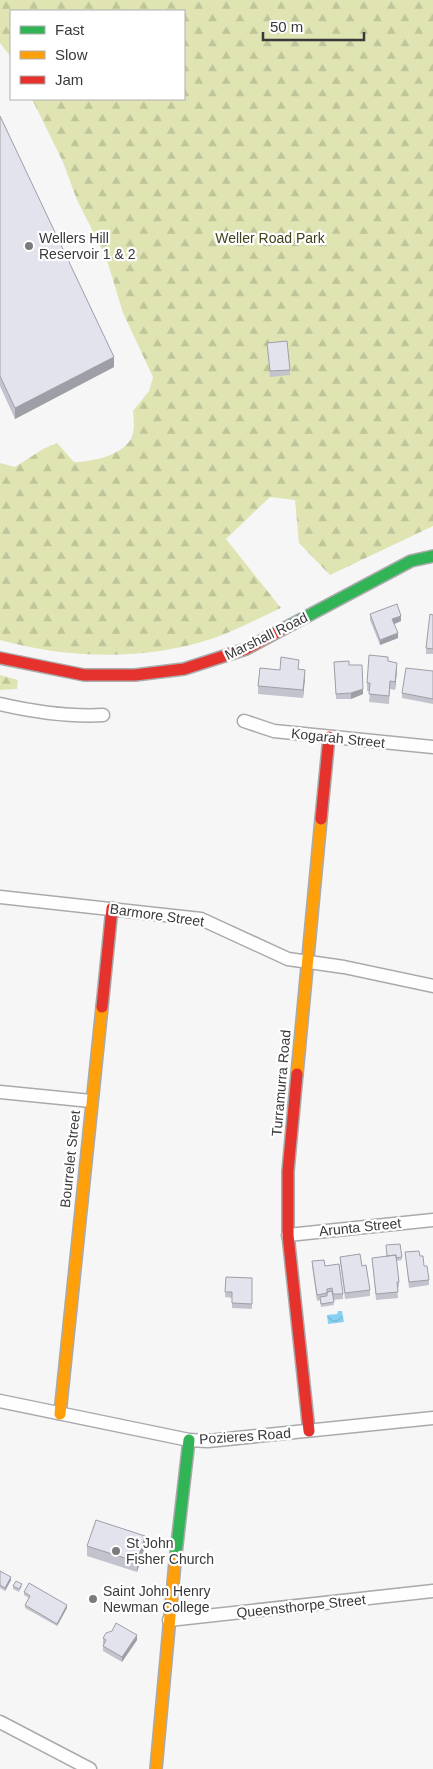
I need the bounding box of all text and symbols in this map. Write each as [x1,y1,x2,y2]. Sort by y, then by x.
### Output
legend [10,10,185,100]
scale bar [263,10,364,42]
text: 50 m [270,18,303,35]
text: Fast [55,21,85,38]
text: Slow [55,46,88,63]
text: Jam [55,71,83,88]
place label: Wellers Hill Reservoir 1 & 2 [39,230,136,262]
park label: Weller Road Park [215,230,326,246]
marker: Wellers Hill Reservoir 1 & 2 [23,240,35,252]
street label: Marshall Road [222,609,310,663]
street label: Kogarah Street [290,725,386,751]
street label: Barmore Street [109,900,205,930]
street label: Turramurra Road [268,1029,294,1137]
street label: Bourrelet Street [57,1109,83,1209]
street label: Arunta Street [318,1215,402,1239]
street label: Pozieres Road [199,1425,291,1447]
place label: St John Fisher Church [126,1535,214,1567]
marker: St John Fisher Church [110,1545,122,1557]
place label: Saint John Henry Newman College [103,1583,210,1615]
street label: Queensthorpe Street [236,1591,367,1621]
marker: Saint John Henry Newman College [87,1593,99,1605]

